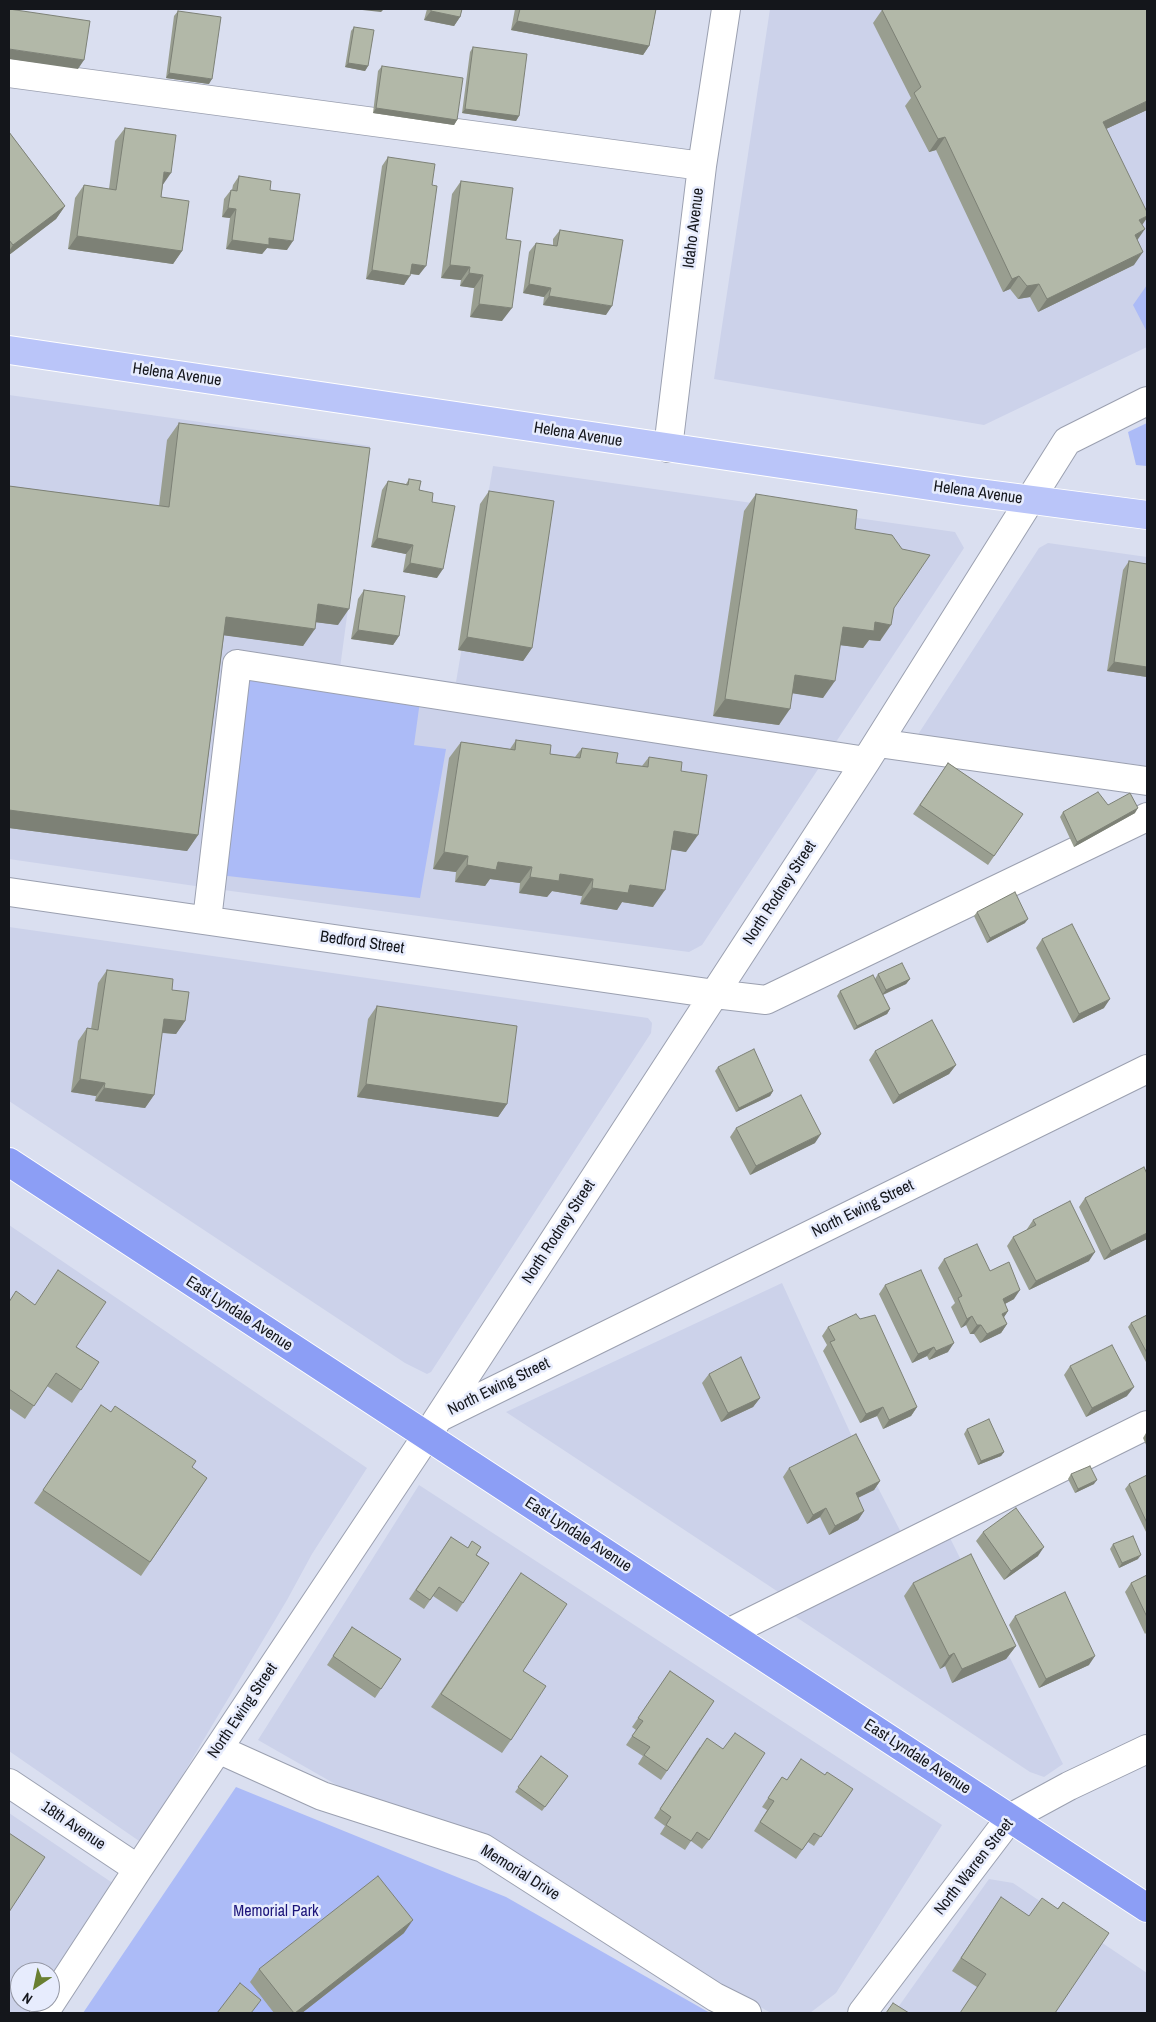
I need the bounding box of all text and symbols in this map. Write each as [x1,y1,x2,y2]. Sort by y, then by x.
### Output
street label: Idaho Avenue [680,187,708,269]
street label: Helena Avenue [131,359,223,391]
street label: Helena Avenue [532,419,624,451]
street label: Helena Avenue [932,477,1024,509]
street label: North Rodney Street [739,838,821,948]
street label: Bedford Street [319,928,405,958]
street label: North Ewing Street [809,1176,917,1242]
street label: North Rodney Street [518,1177,600,1287]
street label: East Lyndale Avenue [182,1272,296,1356]
street label: North Ewing Street [445,1354,553,1420]
street label: East Lyndale Avenue [521,1493,635,1577]
street label: North Ewing Street [204,1660,282,1762]
street label: East Lyndale Avenue [860,1715,974,1799]
street label: 18th Avenue [37,1798,109,1854]
street label: North Warren Street [930,1815,1018,1919]
street label: Memorial Drive [477,1841,563,1905]
park label: Memorial Park [233,1902,319,1922]
north arrow [10,1962,60,2012]
text: N [19,1989,36,2008]

